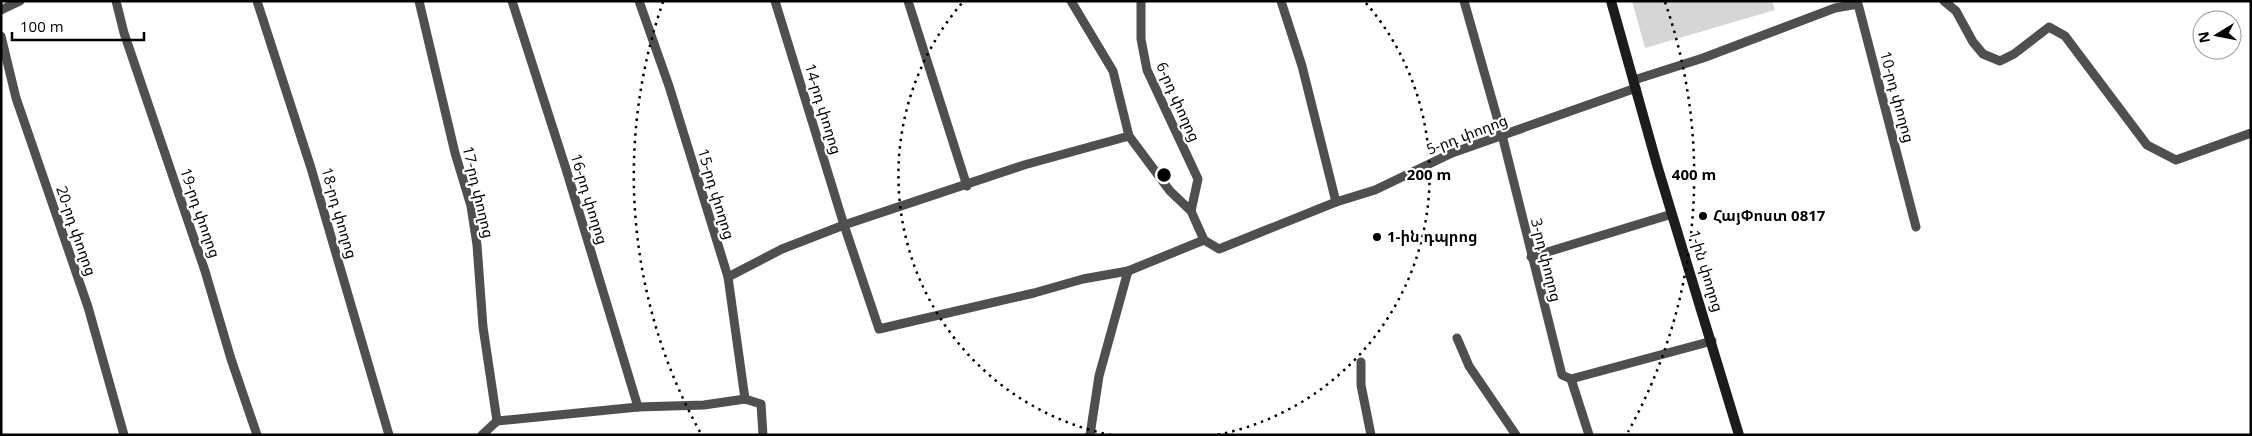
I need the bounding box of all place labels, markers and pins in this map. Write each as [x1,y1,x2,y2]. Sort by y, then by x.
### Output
centre of rings [1155,166,1173,184]
place label: ՀայՓոստ 0817 [1713,205,1826,225]
marker: ՀայՓոստ 0817 [1697,210,1709,222]
place label: 1-ին դպրոց [1387,226,1478,246]
marker: 1-ին դպրոց [1371,231,1383,243]

